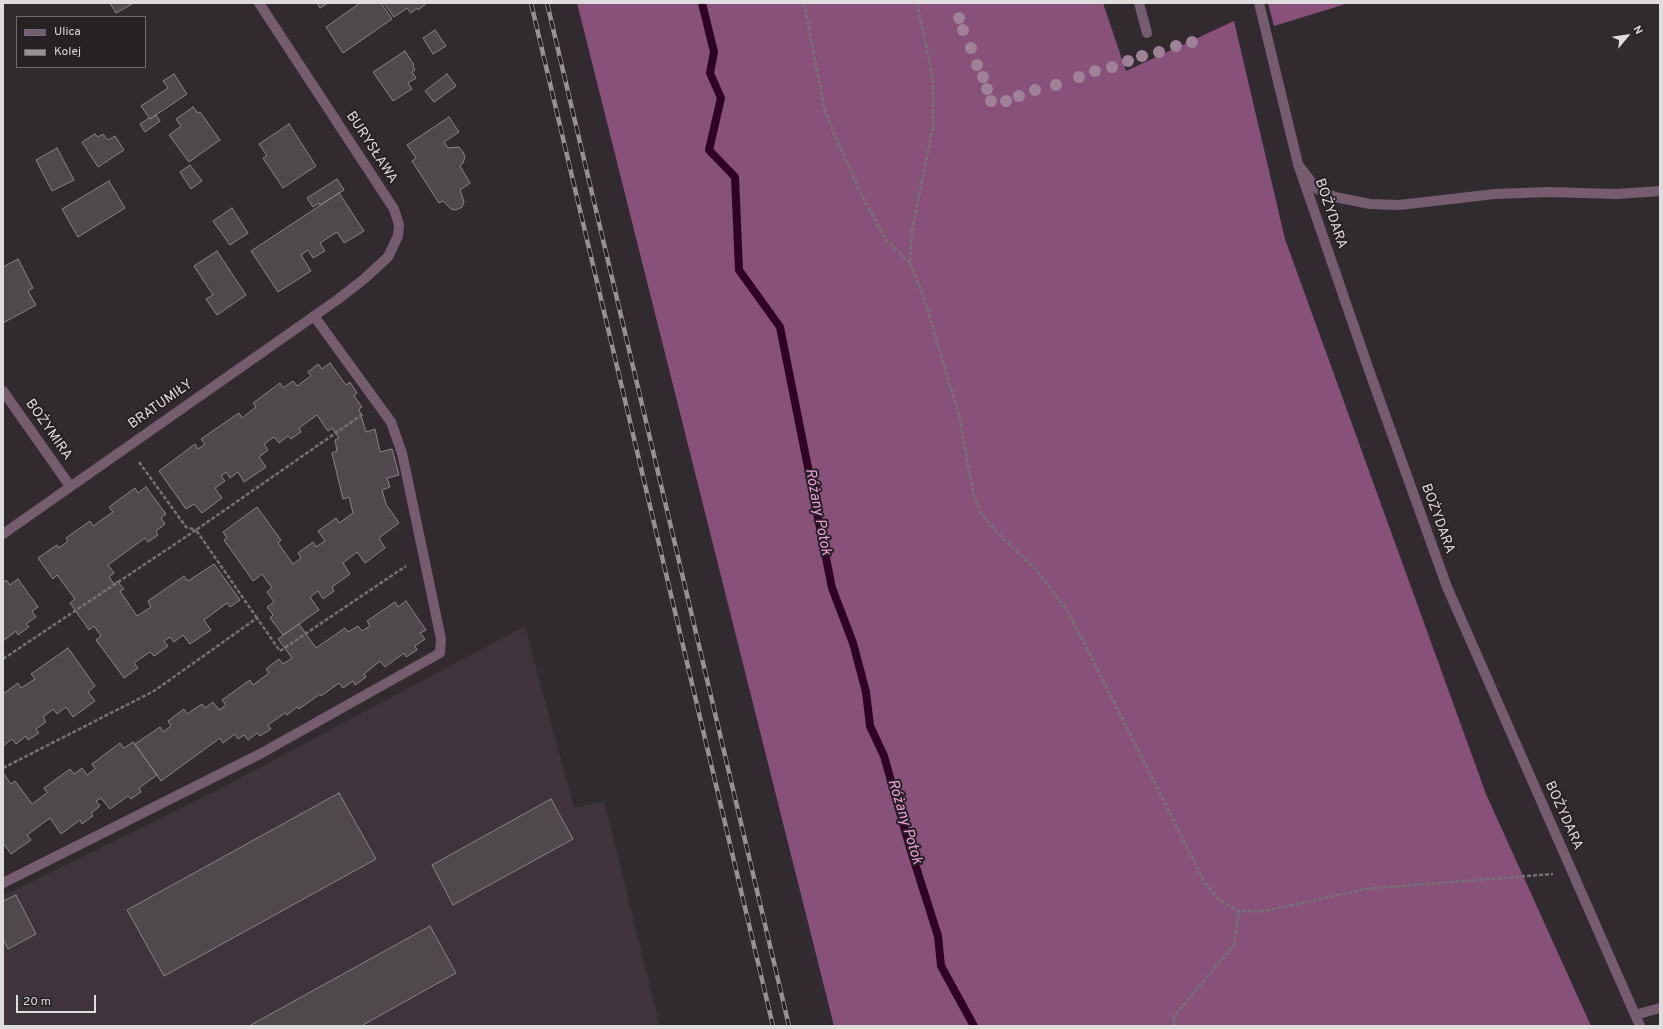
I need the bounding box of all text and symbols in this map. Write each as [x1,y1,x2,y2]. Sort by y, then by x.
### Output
legend [16,16,146,68]
north arrow [1607,16,1647,56]
text: N [1629,23,1646,37]
text: Ulica [54,24,81,40]
text: Kolej [54,44,81,60]
street label: BURYSŁAWA [342,109,400,187]
street label: BOŻYDARA [1310,177,1350,251]
street label: BRATUMIŁY [126,377,196,433]
street label: BOŻYMIRA [21,396,75,464]
water label: Różany Potok [800,467,834,557]
street label: BOŻYDARA [1417,482,1457,556]
water label: Różany Potok [882,777,926,867]
street label: BOŻYDARA [1540,779,1586,853]
scale bar [18,987,98,1013]
text: 20 m [23,994,51,1010]

